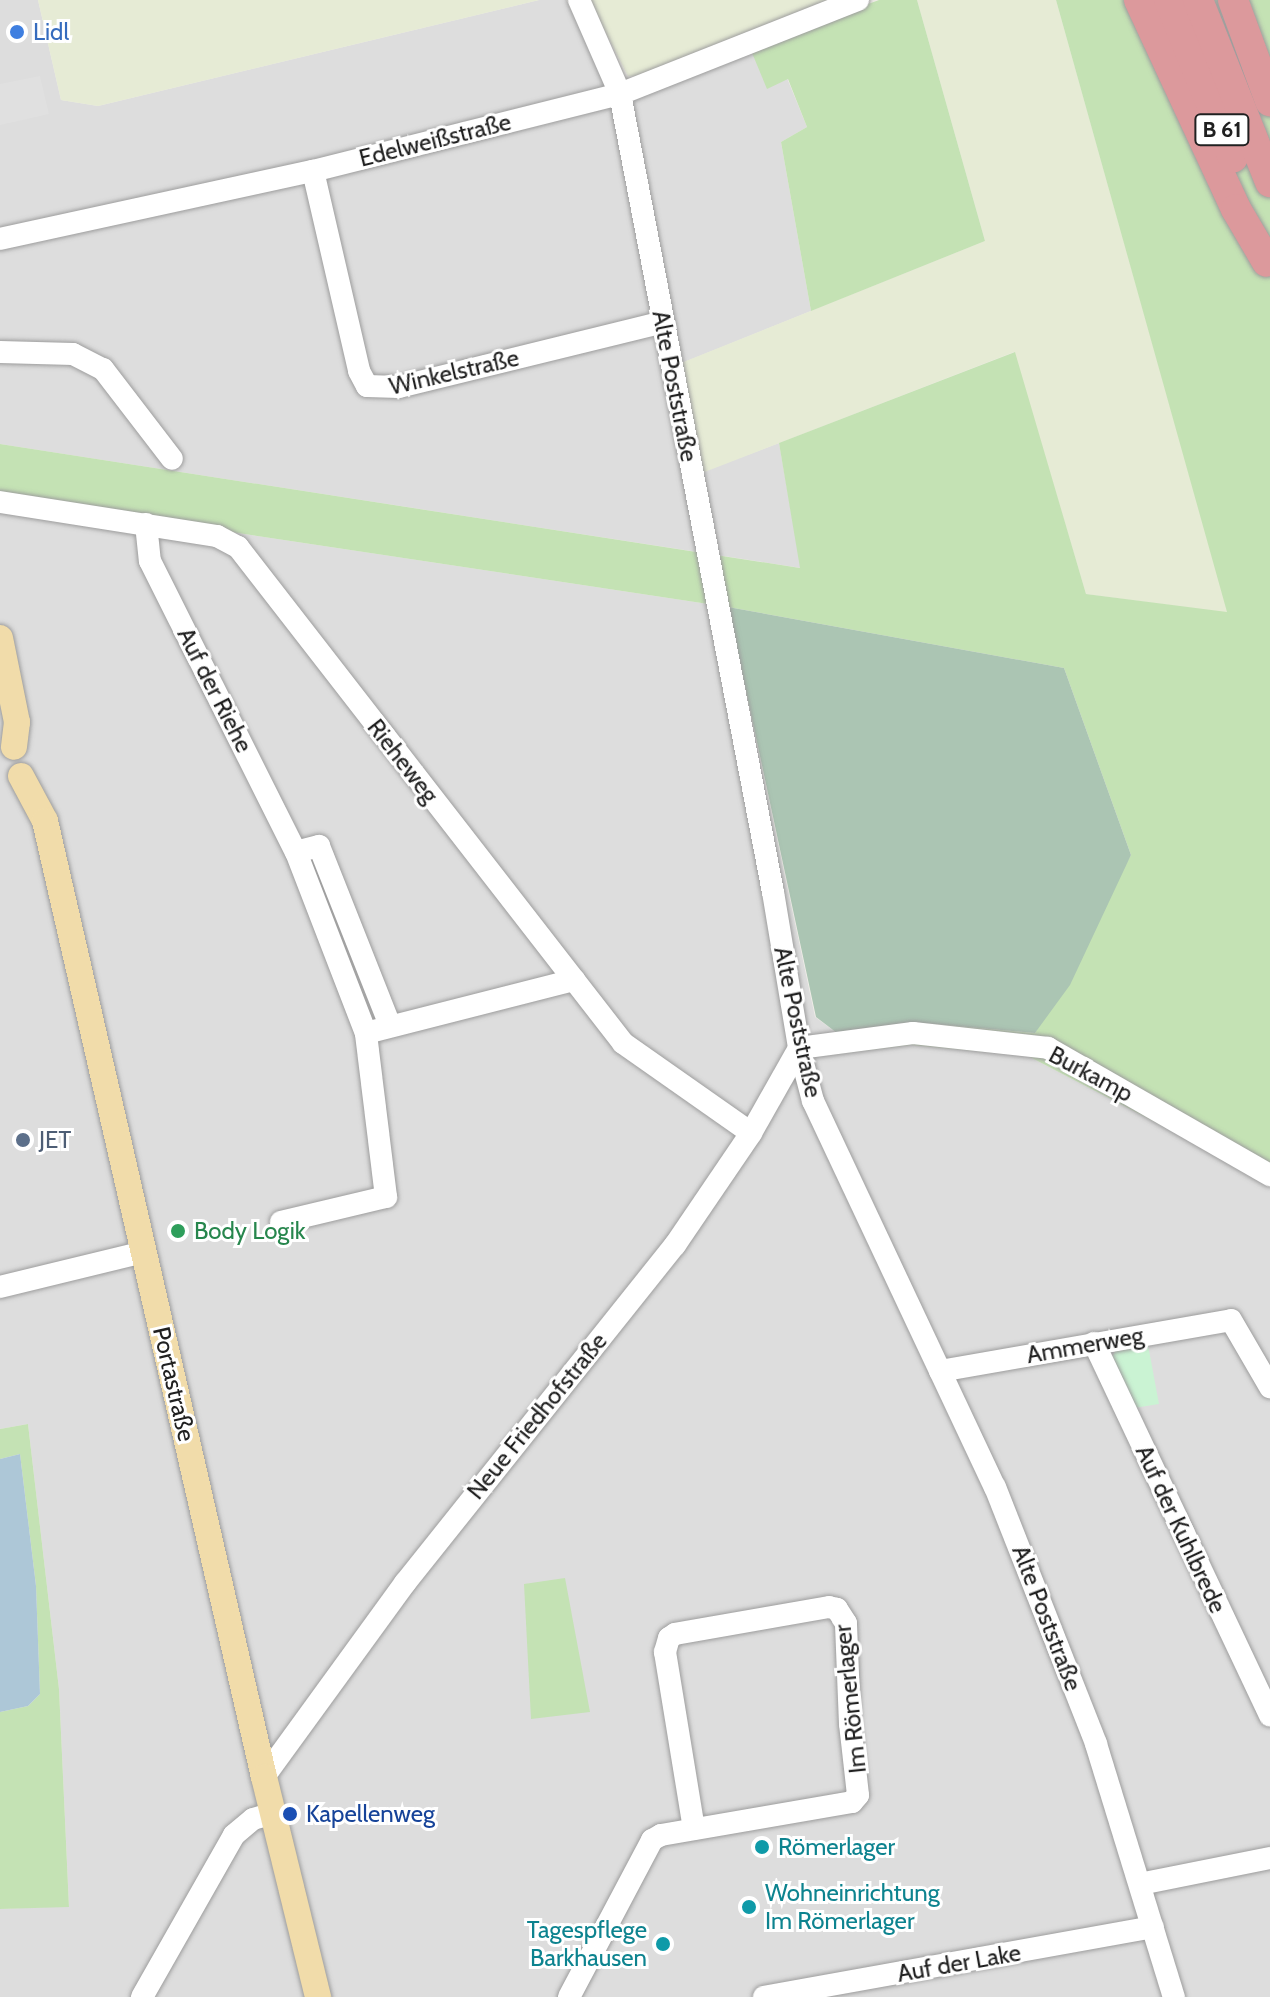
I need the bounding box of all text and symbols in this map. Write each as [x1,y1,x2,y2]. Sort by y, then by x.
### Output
place label: Lidl [33,18,69,46]
marker: Lidl [8,23,26,41]
street label: Edelweißstraße [356,107,514,173]
road number: B 61 [1194,112,1250,148]
street label: Alte Poststraße [646,308,704,464]
street label: Winkelstraße [386,343,522,401]
street label: Auf der Riehe [171,623,259,757]
street label: Rieheweg [361,713,445,809]
street label: Alte Poststraße [768,944,828,1100]
street label: Burkamp [1044,1040,1138,1108]
place label: JET [39,1126,71,1154]
marker: JET [14,1131,32,1149]
place label: Body Logik [194,1217,306,1245]
marker: Body Logik [169,1222,187,1240]
street label: Ammerweg [1024,1321,1146,1369]
street label: Portastraße [147,1324,201,1444]
street label: Neue Friedhofstraße [461,1327,613,1505]
street label: Auf der Kuhlbrede [1130,1441,1232,1617]
street label: Alte Poststraße [1006,1541,1088,1695]
street label: Im Römerlager [828,1623,872,1775]
place label: Kapellenweg [306,1800,435,1828]
marker: Kapellenweg [281,1805,299,1823]
place label: Römerlager [778,1833,895,1861]
marker: Römerlager [753,1838,771,1856]
place label: Wohneinrichtung Im Römerlager [765,1879,940,1935]
marker: Wohneinrichtung Im Römerlager [740,1898,758,1916]
place label: Tagespflege Barkhausen [527,1916,647,1972]
marker: Tagespflege Barkhausen [654,1935,672,1953]
street label: Auf der Lake [895,1938,1023,1988]

